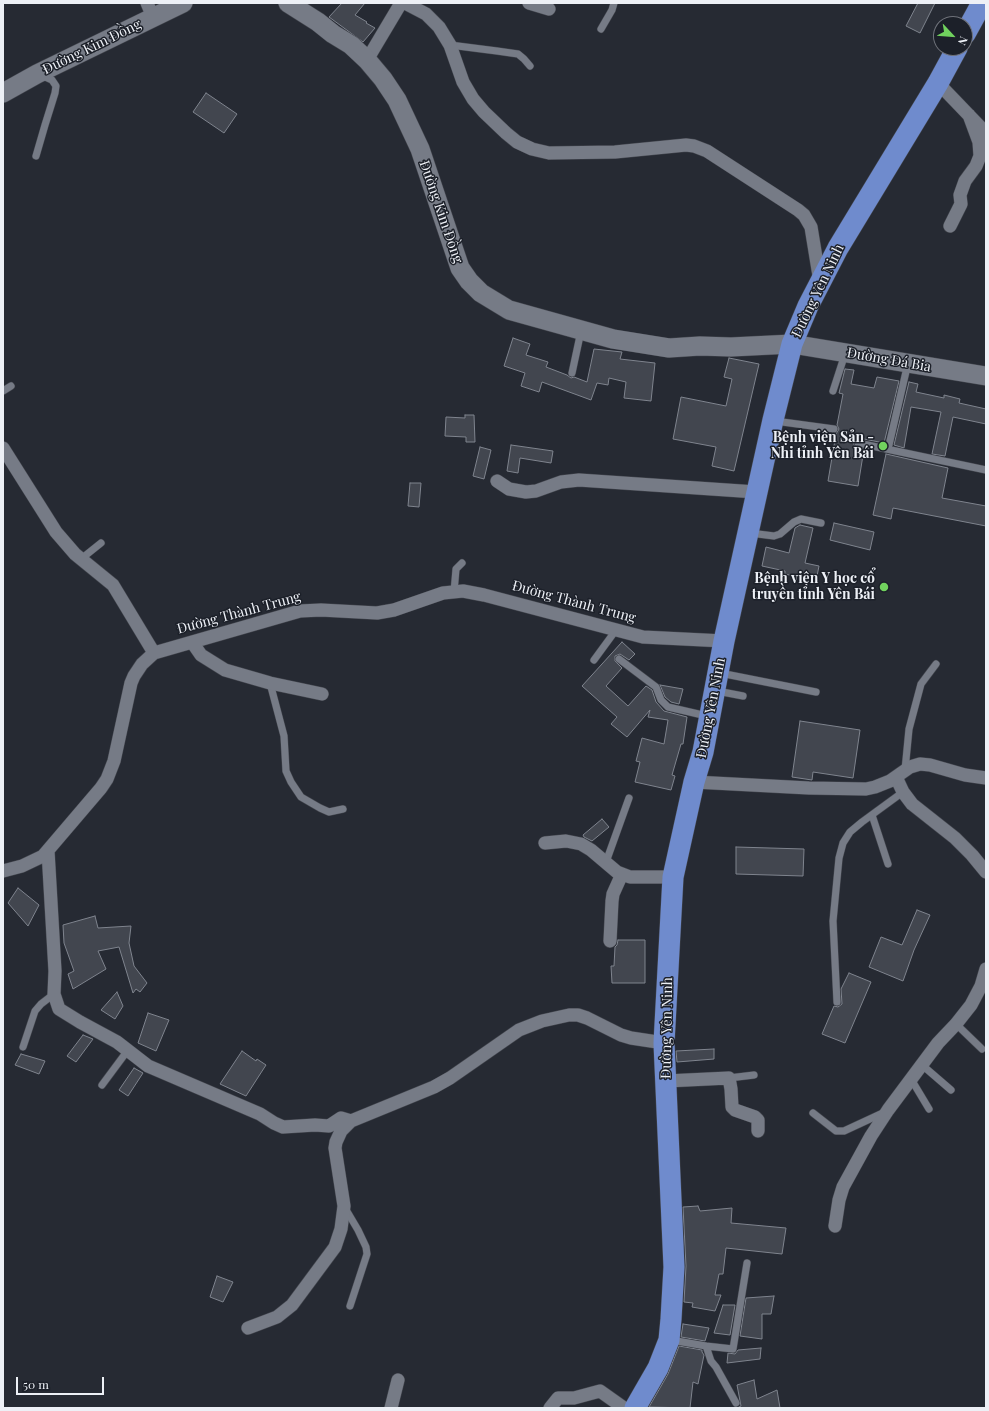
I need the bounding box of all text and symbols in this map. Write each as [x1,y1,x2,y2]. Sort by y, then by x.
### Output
street label: Đường Kim Đồng [40,16,144,78]
north arrow [933,16,973,56]
text: N [955,34,972,48]
street label: Đường Kim Đồng [416,158,466,266]
street label: Đường Yên Ninh [788,242,848,340]
street label: Đường Đá Bia [846,344,932,376]
place label: Bệnh viện Sản - Nhi tỉnh Yên Bái [771,430,874,462]
marker: Bệnh viện Sản - Nhi tỉnh Yên Bái [877,440,889,452]
place label: Bệnh viện Y học cổ truyền tỉnh Yên Bái [752,571,875,604]
street label: Đường Thành Trung [510,577,638,627]
marker: Bệnh viện Y học cổ truyền tỉnh Yên Bái [878,581,890,593]
street label: Đường Thành Trung [175,588,303,638]
street label: Đường Yên Ninh [693,656,729,760]
street label: Đường Yên Ninh [658,977,676,1079]
scale bar [18,1369,106,1395]
text: 50 m [23,1376,49,1392]

